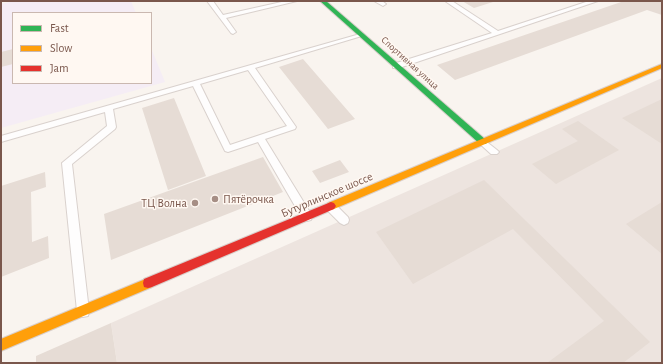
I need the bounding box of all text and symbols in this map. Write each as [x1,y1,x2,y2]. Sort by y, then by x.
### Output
legend [12,12,152,84]
text: Fast [50,22,69,34]
street label: Спортивная улица [379,34,441,92]
text: Slow [50,42,72,54]
text: Jam [50,62,69,74]
street label: Бутурлинское шоссе [279,169,375,221]
place label: Пятёрочка [223,192,274,206]
marker: Пятёрочка [210,194,220,204]
place label: ТЦ Волна [141,196,187,210]
marker: ТЦ Волна [190,198,200,208]

